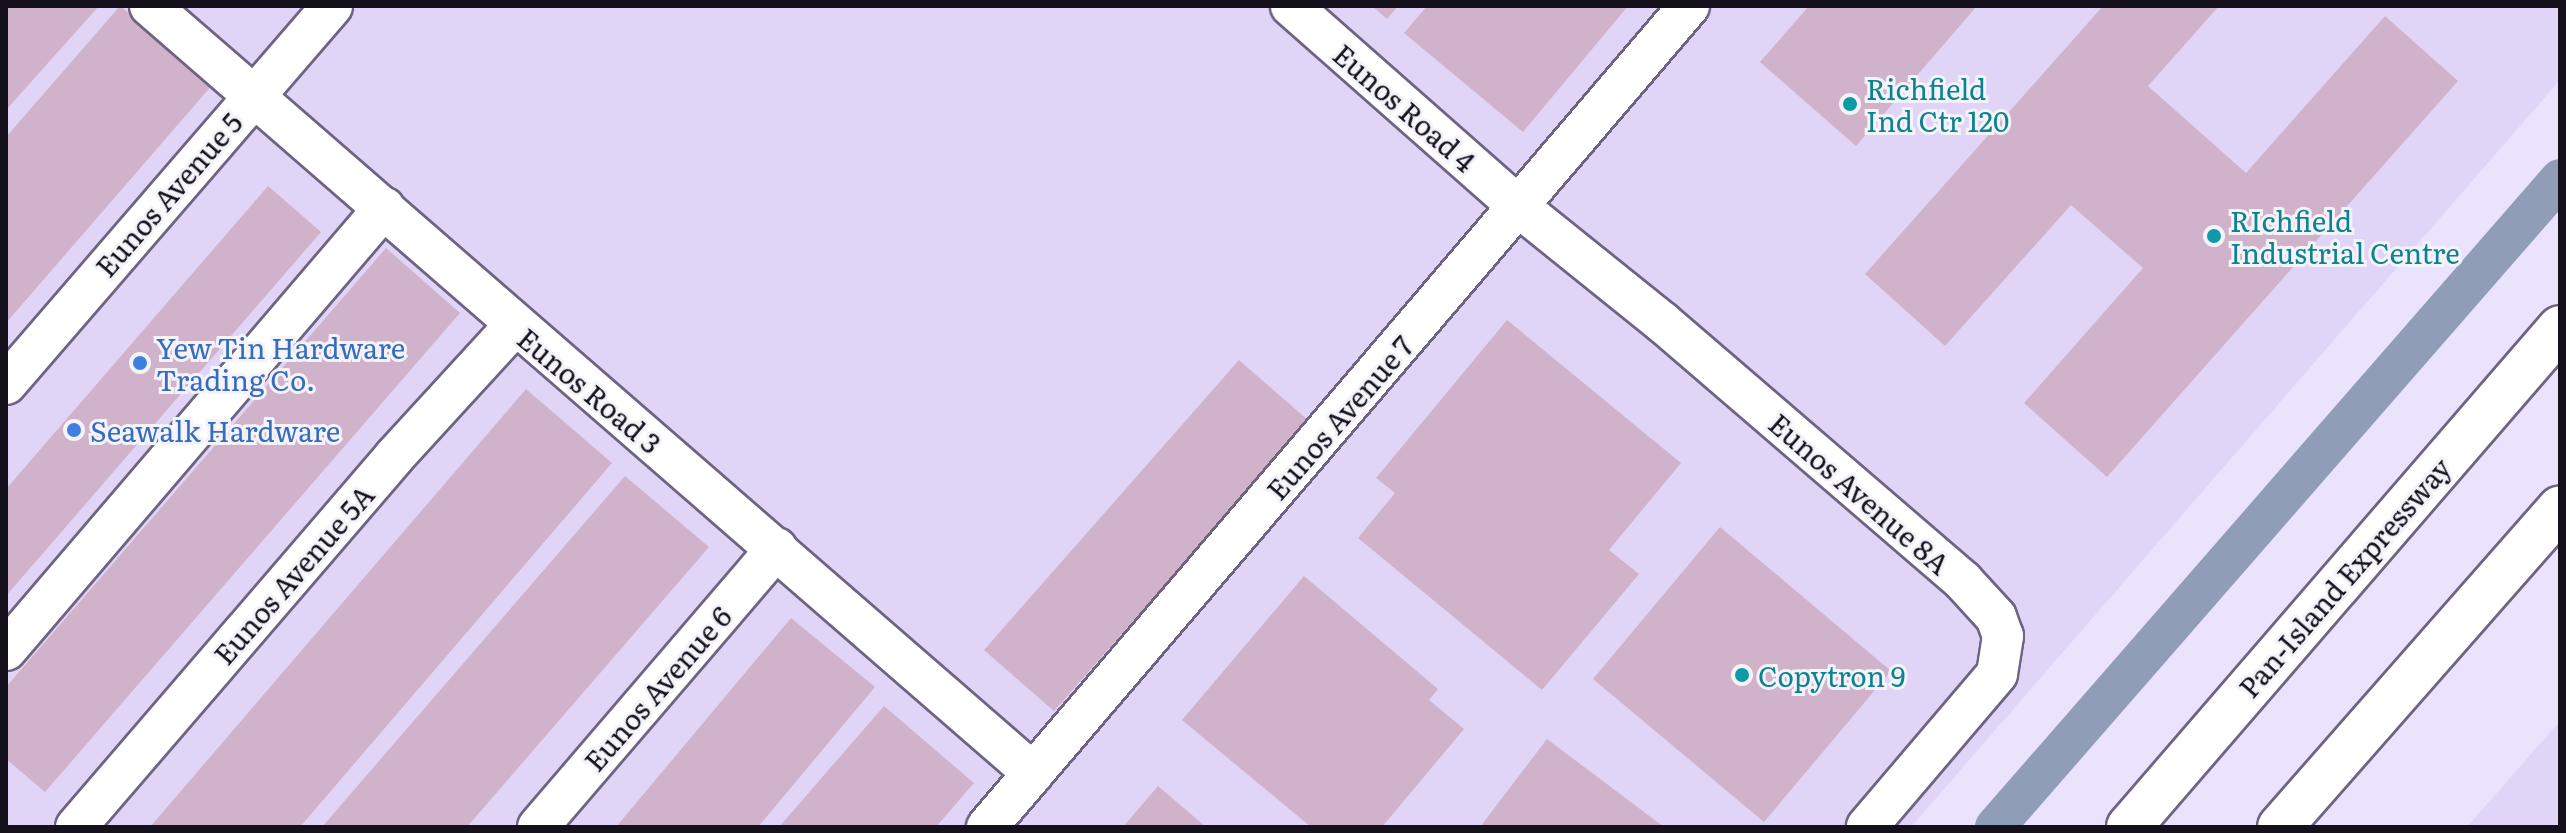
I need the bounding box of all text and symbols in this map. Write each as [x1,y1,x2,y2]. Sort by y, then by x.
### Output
street label: Eunos Road 4 [1327,36,1483,178]
place label: Richfield Ind Ctr 120 [1866,71,2009,137]
marker: Richfield Ind Ctr 120 [1841,95,1859,113]
street label: Eunos Avenue 5 [88,105,248,283]
place label: RIchfield Industrial Centre [2230,203,2460,269]
marker: RIchfield Industrial Centre [2205,227,2223,245]
street label: Eunos Road 3 [512,320,668,460]
street label: Eunos Avenue 7 [1259,328,1419,506]
place label: Yew Tin Hardware Trading Co. [156,330,405,396]
marker: Yew Tin Hardware Trading Co. [131,354,149,372]
street label: Eunos Avenue 8A [1763,406,1957,580]
place label: Seawalk Hardware [90,413,340,447]
marker: Seawalk Hardware [65,421,83,439]
street label: Pan-Island Expressway [2231,450,2457,704]
street label: Eunos Avenue 5A [206,477,380,671]
street label: Eunos Avenue 6 [576,599,738,777]
place label: Copytron 9 [1758,658,1905,692]
marker: Copytron 9 [1733,666,1751,684]

